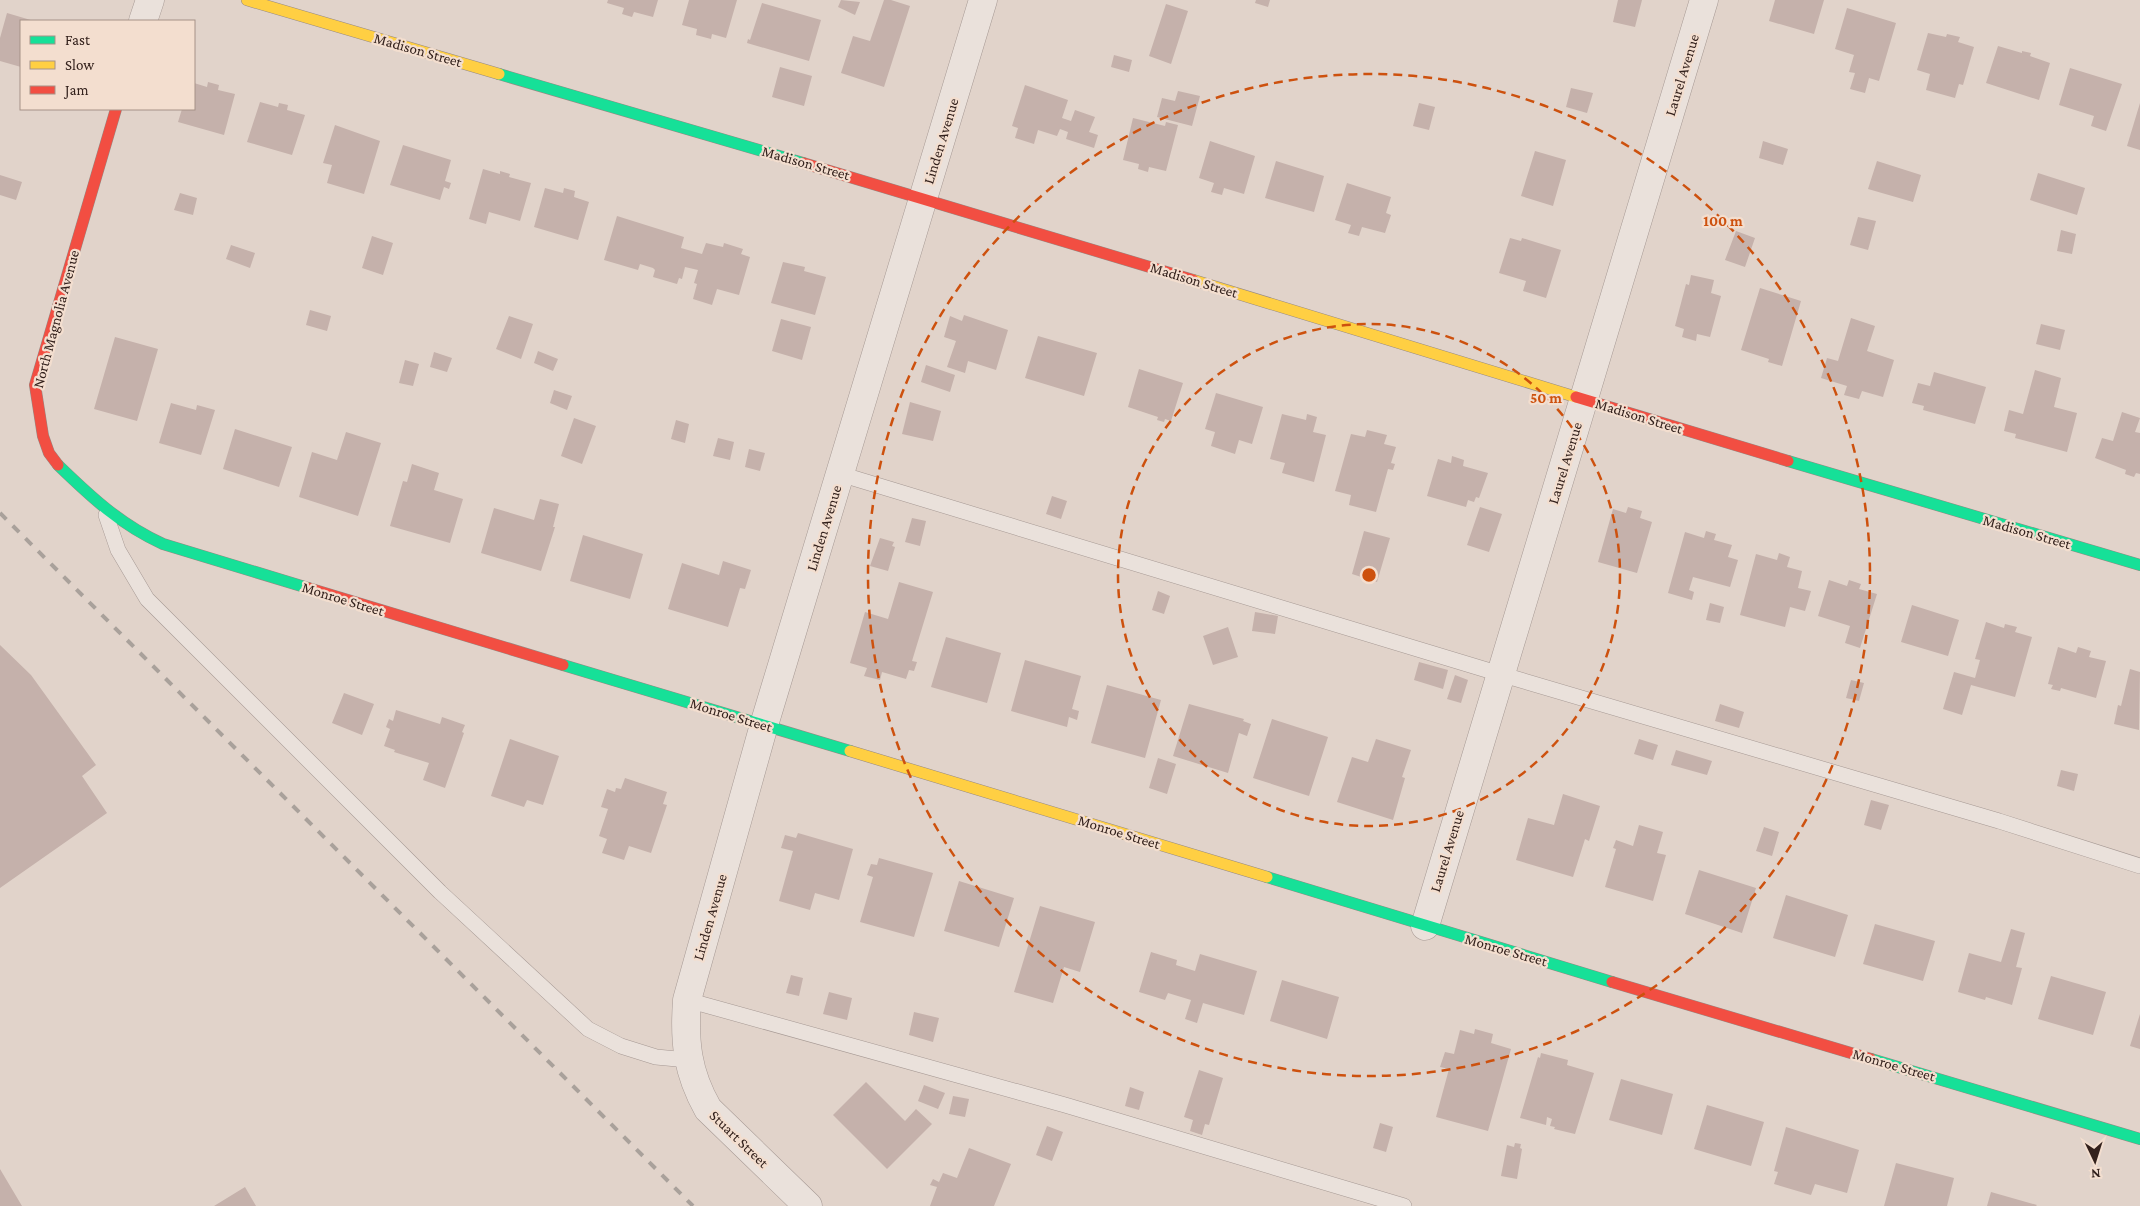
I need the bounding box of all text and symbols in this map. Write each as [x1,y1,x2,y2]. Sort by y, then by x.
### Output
legend [20,20,195,110]
street label: Madison Street [372,30,465,70]
text: Fast [65,32,91,48]
street label: Laurel Avenue [1662,32,1702,118]
text: Slow [65,57,95,73]
text: Jam [63,82,88,99]
street label: Linden Avenue [920,96,962,186]
street label: Madison Street [760,143,853,183]
text: 100 m [1703,213,1743,229]
street label: North Magnolia Avenue [30,248,83,390]
street label: Madison Street [1148,259,1241,301]
text: 50 m [1530,390,1562,406]
street label: Madison Street [1593,395,1686,437]
street label: Laurel Avenue [1545,420,1585,506]
street label: Linden Avenue [803,483,845,573]
street label: Madison Street [1981,512,2074,552]
centre of rings [1360,566,1378,584]
street label: Monroe Street [300,579,387,619]
street label: Monroe Street [688,695,775,735]
street label: Laurel Avenue [1427,808,1467,894]
street label: Monroe Street [1076,812,1163,852]
street label: Linden Avenue [690,872,730,962]
street label: Monroe Street [1463,931,1550,970]
street label: Monroe Street [1851,1046,1938,1085]
street label: Stuart Street [706,1107,772,1172]
north arrow [2070,1136,2120,1186]
text: N [2090,1166,2101,1182]

